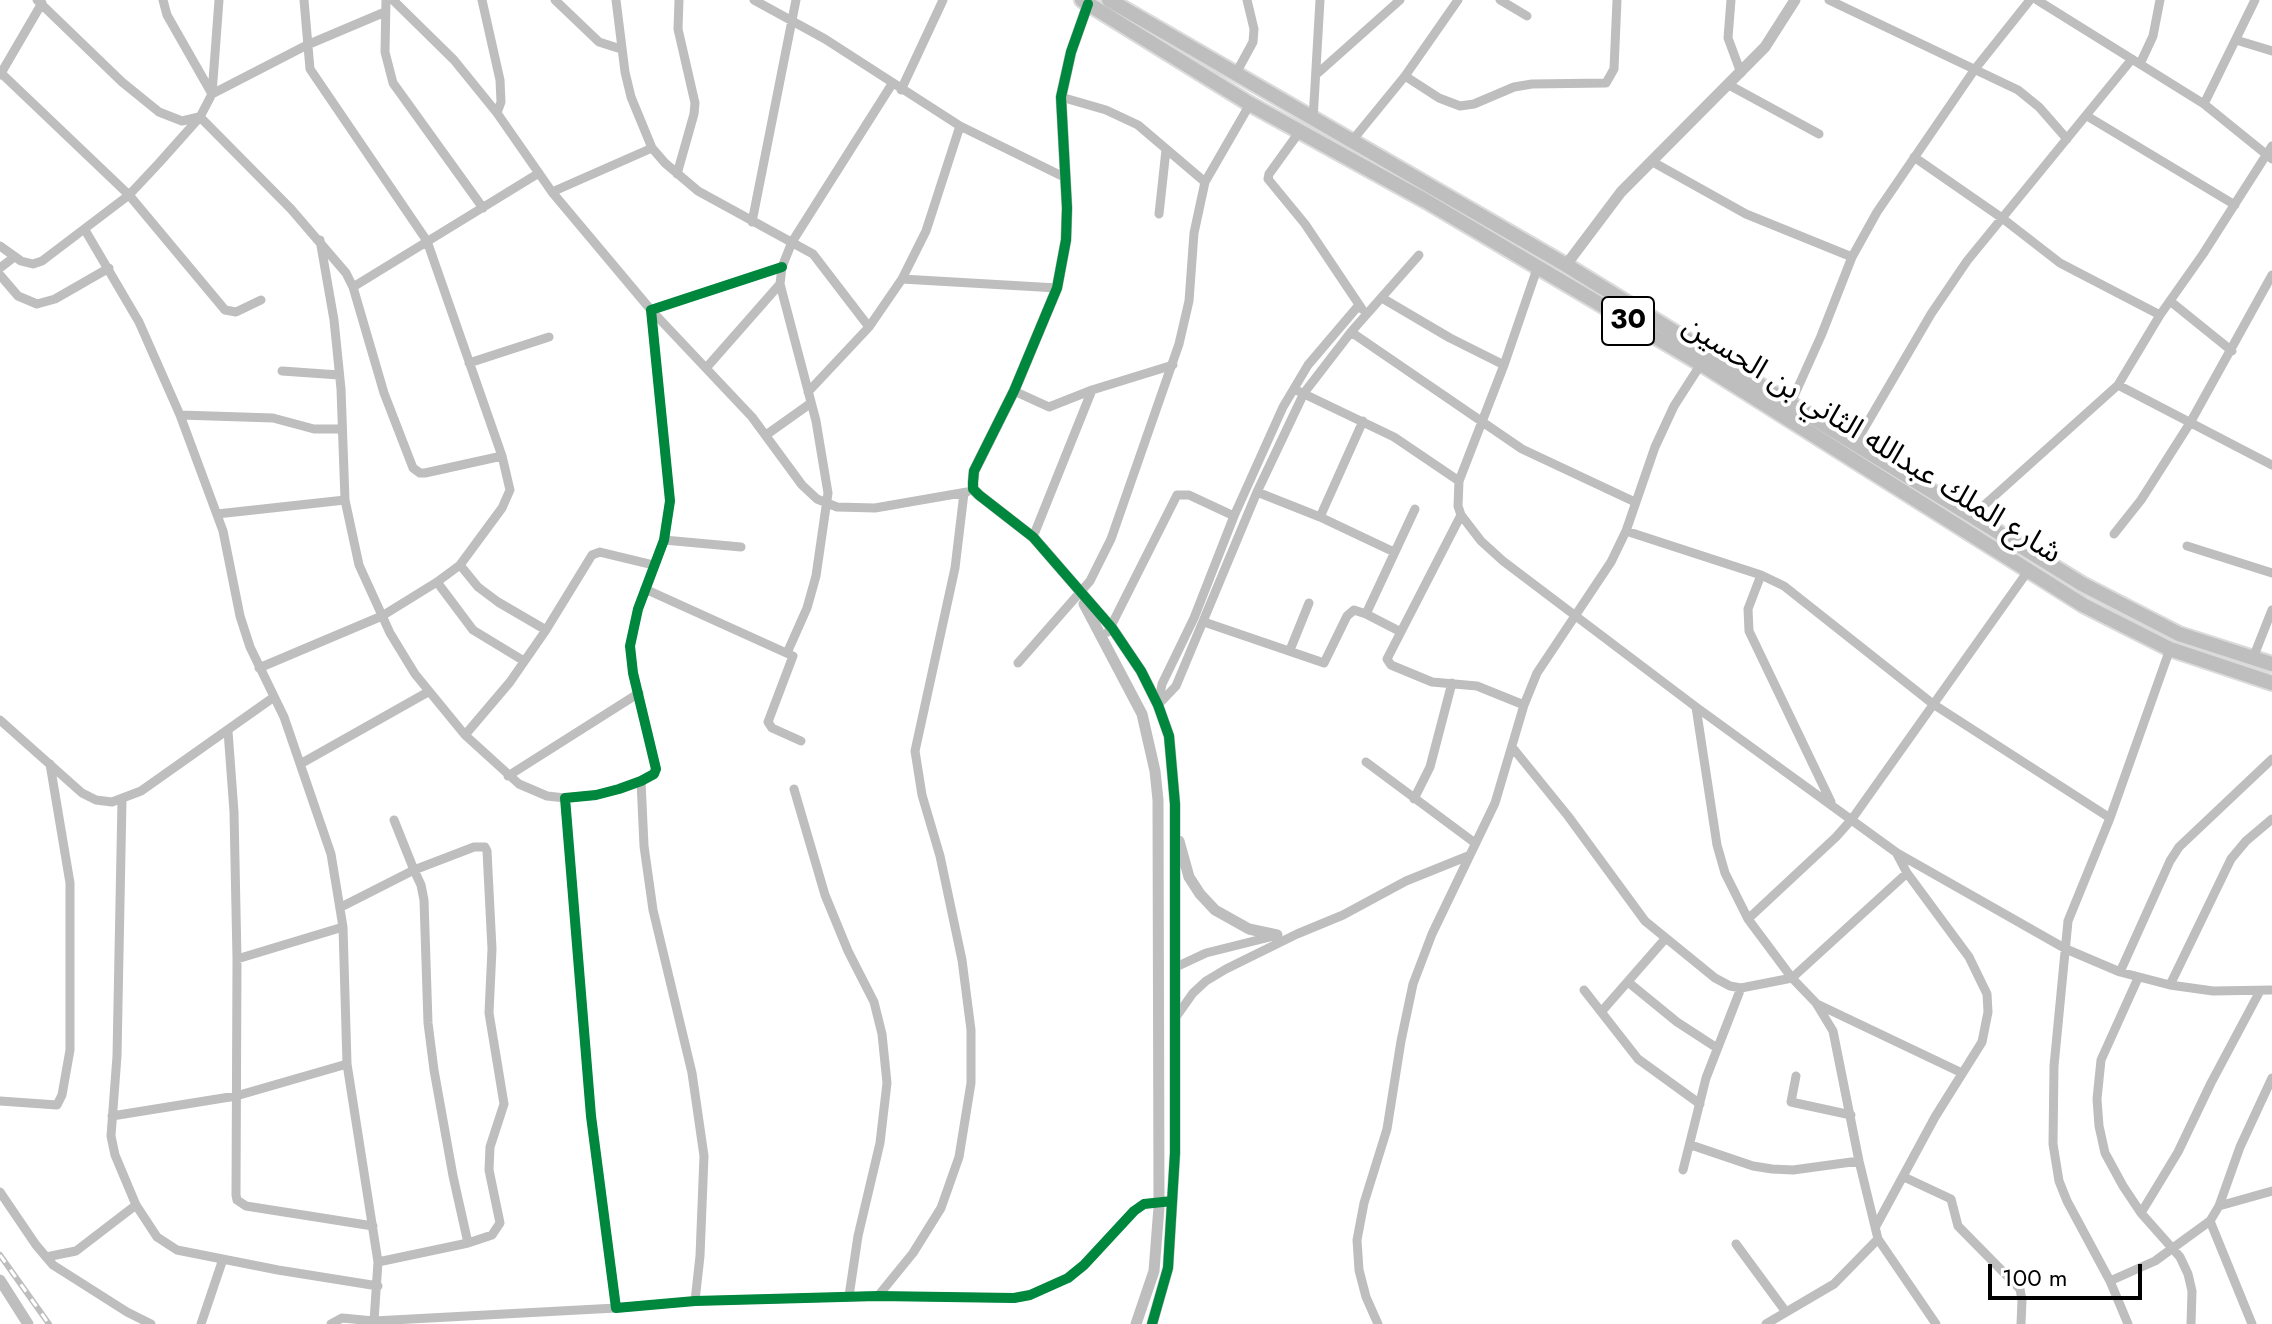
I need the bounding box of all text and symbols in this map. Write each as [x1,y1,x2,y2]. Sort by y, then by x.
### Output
road number: 30 [1602,297,1654,345]
street label: شارع الملك عبدالله الثاني بن الحسين [1675,309,2067,573]
scale bar [1992,1248,2146,1298]
text: 100 m [2002,1260,2068,1295]

